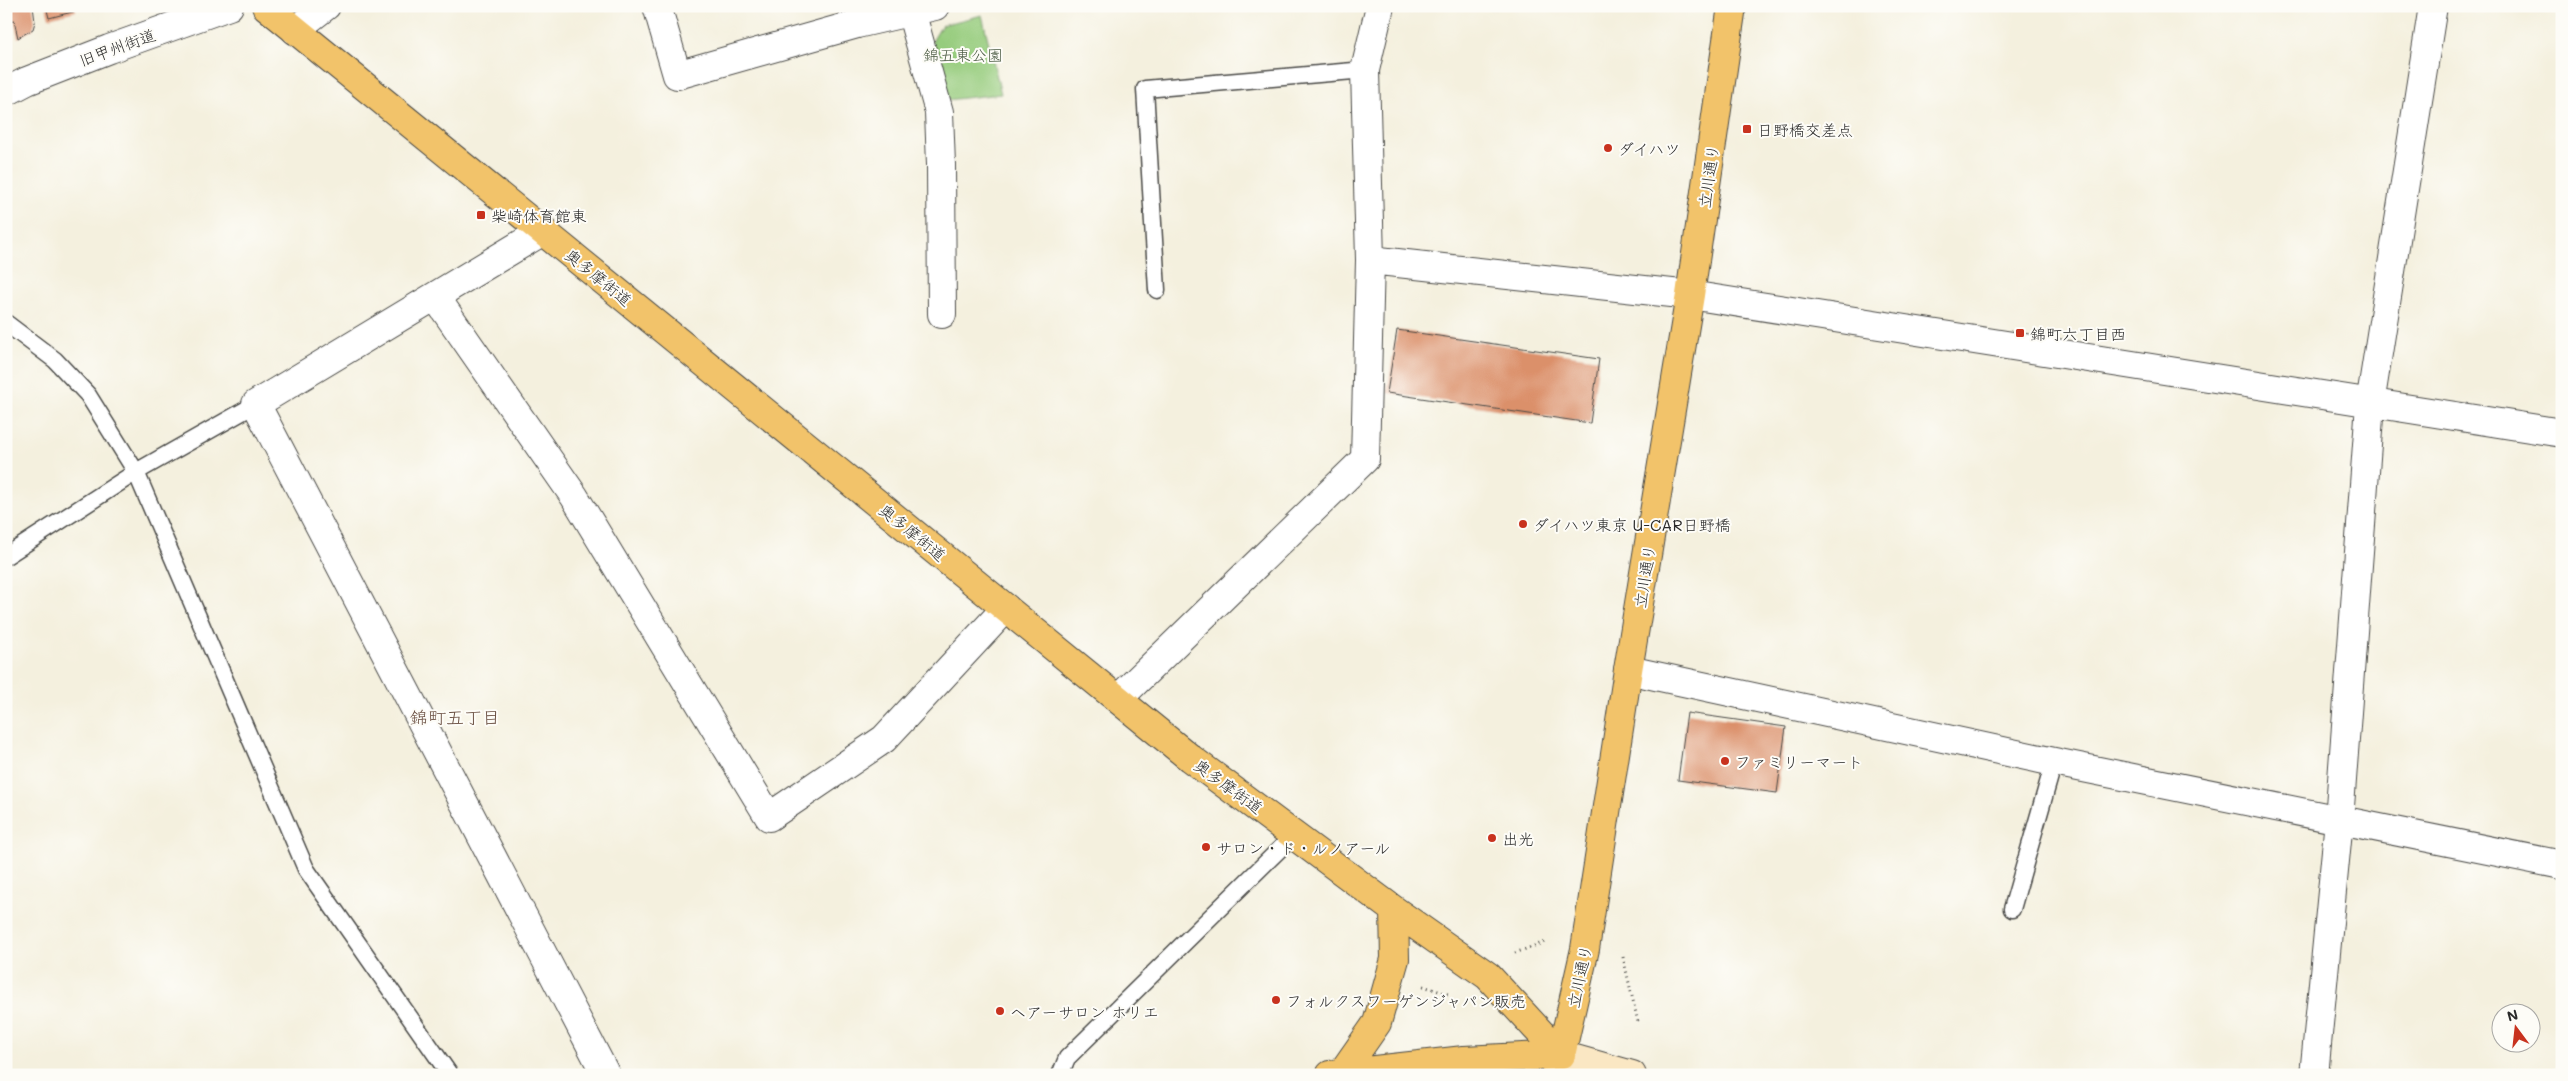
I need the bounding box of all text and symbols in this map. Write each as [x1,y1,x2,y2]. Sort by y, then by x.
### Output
street label: 旧甲州街道 [76,23,158,71]
park label: 錦五東公園 [923,44,1003,65]
place label: 日野橋交差点 [1757,119,1853,140]
marker: 日野橋交差点 [1741,123,1753,135]
place label: ダイハツ [1618,138,1680,159]
marker: ダイハツ [1602,142,1614,154]
street label: 立川通り [1693,143,1723,209]
place label: 柴崎体育館東 [491,205,587,226]
marker: 柴崎体育館東 [475,209,487,221]
street label: 奥多摩街道 [561,244,637,310]
place label: 錦町六丁目西 [2030,323,2126,344]
marker: 錦町六丁目西 [2014,327,2026,339]
street label: 奥多摩街道 [875,499,951,565]
place label: ダイハツ東京 U-CAR日野橋 [1533,514,1731,535]
marker: ダイハツ東京 U-CAR日野橋 [1517,518,1529,530]
street label: 立川通り [1629,543,1659,609]
district label: 錦町五丁目 [410,705,500,729]
place label: ファミリーマート [1735,751,1863,772]
street label: 奥多摩街道 [1190,754,1268,818]
marker: ファミリーマート [1719,755,1731,767]
place label: 出光 [1502,828,1534,849]
marker: 出光 [1486,832,1498,844]
place label: サロン・ド・ルノアール [1216,837,1390,858]
marker: サロン・ド・ルノアール [1200,841,1212,853]
street label: 立川通り [1562,943,1596,1009]
place label: フォルクスワーゲンジャパン販売 [1286,990,1526,1011]
marker: フォルクスワーゲンジャパン販売 [1270,994,1282,1006]
place label: ヘアーサロン ホリエ [1010,1001,1159,1022]
north arrow [2490,1004,2540,1054]
text: N [2505,1004,2520,1026]
marker: ヘアーサロン ホリエ [994,1005,1006,1017]

